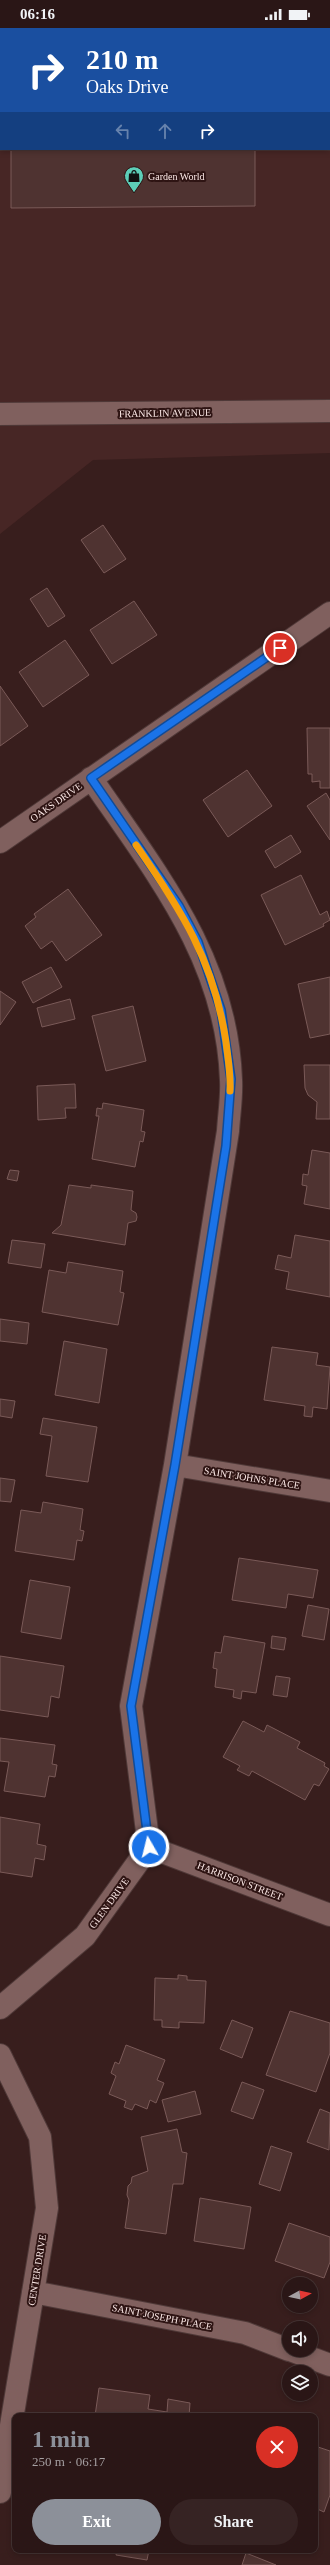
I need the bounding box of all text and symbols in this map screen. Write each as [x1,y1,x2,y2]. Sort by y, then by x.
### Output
text: 06:16 [20,6,55,22]
icon: right [20,44,72,96]
text: 210 m [86,44,158,75]
text: Oaks Drive [86,77,168,97]
icon: left [112,120,134,142]
icon: ahead [154,120,176,142]
icon: right [196,120,218,142]
shop icon: Garden World [123,165,145,193]
place label: Garden World [148,171,205,182]
street label: FRANKLIN AVENUE [119,407,211,419]
pin [263,631,297,665]
icon: arrive [269,637,291,659]
street label: OAKS DRIVE [28,780,84,824]
street label: SAINT JOHNS PLACE [203,1465,301,1491]
position arrow [128,1826,170,1868]
street label: HARRISON STREET [196,1860,284,1902]
street label: GLEN DRIVE [87,1876,131,1930]
street label: CENTER DRIVE [26,2234,48,2306]
north arrow [282,2277,318,2313]
map controls [282,2277,318,2401]
street label: SAINT JOSEPH PLACE [111,2302,213,2332]
button: sound [282,2321,318,2357]
button: layers [282,2365,318,2401]
text: 1 min [32,2426,90,2452]
button: close [256,2426,298,2468]
text: 250 m · 06:17 [32,2454,105,2469]
button: Exit [32,2499,161,2545]
button: Share [169,2499,298,2545]

